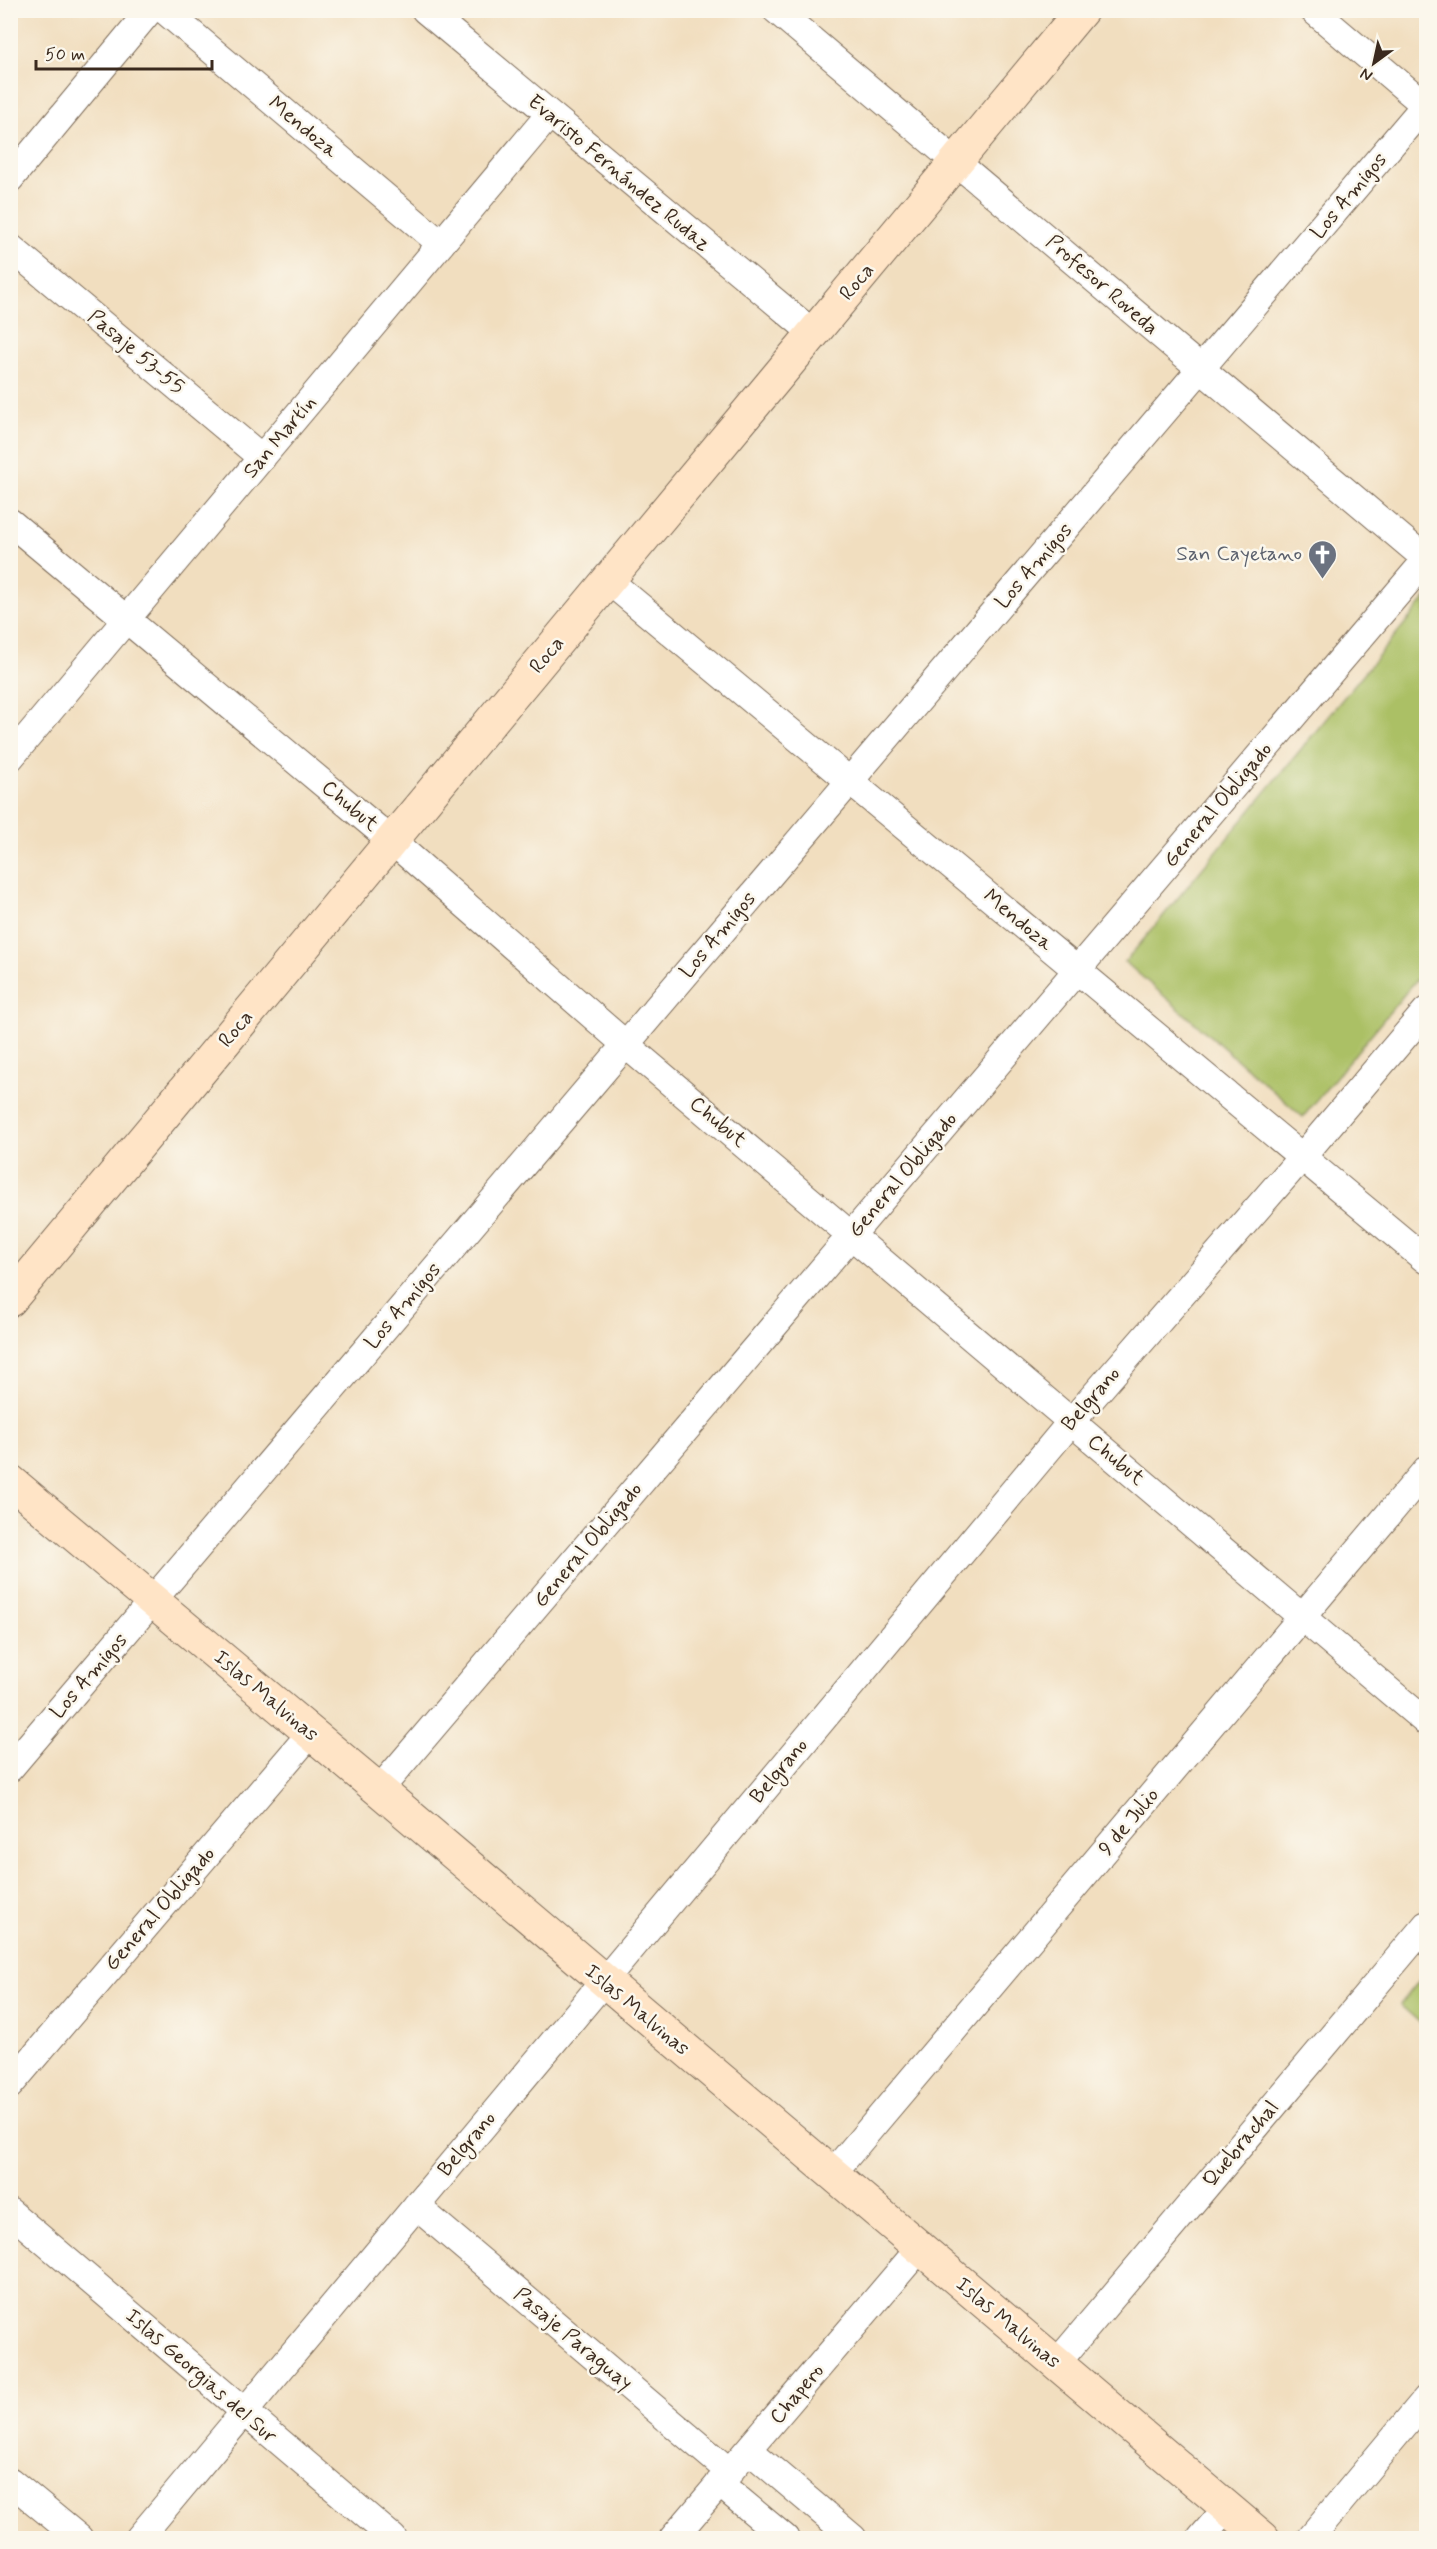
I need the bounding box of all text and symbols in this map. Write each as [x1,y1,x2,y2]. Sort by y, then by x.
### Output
scale bar [36,33,212,71]
north arrow [1344,33,1404,93]
text: 50 m [45,43,85,67]
text: N [1356,63,1377,86]
street label: Evaristo Fernández Rudaz [522,88,717,258]
street label: Mendoza [262,90,344,165]
street label: Los Amigos [1304,147,1394,245]
street label: Profesor Roveda [1040,228,1164,342]
street label: Roca [833,257,881,307]
street label: Pasaje 53-55 [82,303,190,401]
street label: San Martín [237,390,323,484]
street label: Los Amigos [989,517,1079,615]
church icon: San Cayetano [1307,538,1339,580]
place label: San Cayetano [1176,540,1302,568]
street label: Roca [523,630,571,680]
street label: General Obligado [1157,736,1279,874]
street label: Chubut [315,774,385,839]
street label: Mendoza [977,883,1059,958]
street label: Los Amigos [673,886,763,984]
street label: Roca [212,1004,260,1054]
street label: Chubut [683,1090,753,1155]
street label: General Obligado [842,1106,964,1244]
street label: Los Amigos [358,1257,448,1355]
street label: Belgrano [1055,1361,1128,1438]
street label: Chubut [1081,1428,1151,1493]
street label: General Obligado [527,1476,649,1614]
street label: Los Amigos [44,1627,134,1725]
street label: Islas Malvinas [208,1644,324,1748]
street label: Belgrano [743,1732,815,1810]
street label: 9 de Julio [1092,1782,1166,1862]
street label: General Obligado [98,1841,222,1977]
street label: Islas Malvinas [579,1958,695,2062]
street label: Quebrachal [1196,2095,1286,2193]
street label: Belgrano [431,2105,503,2183]
street label: Islas Malvinas [950,2271,1066,2375]
street label: Pasaje Paraguay [507,2281,638,2398]
street label: Islas Georgias del Sur [119,2302,283,2451]
street label: Chapero [763,2358,831,2430]

